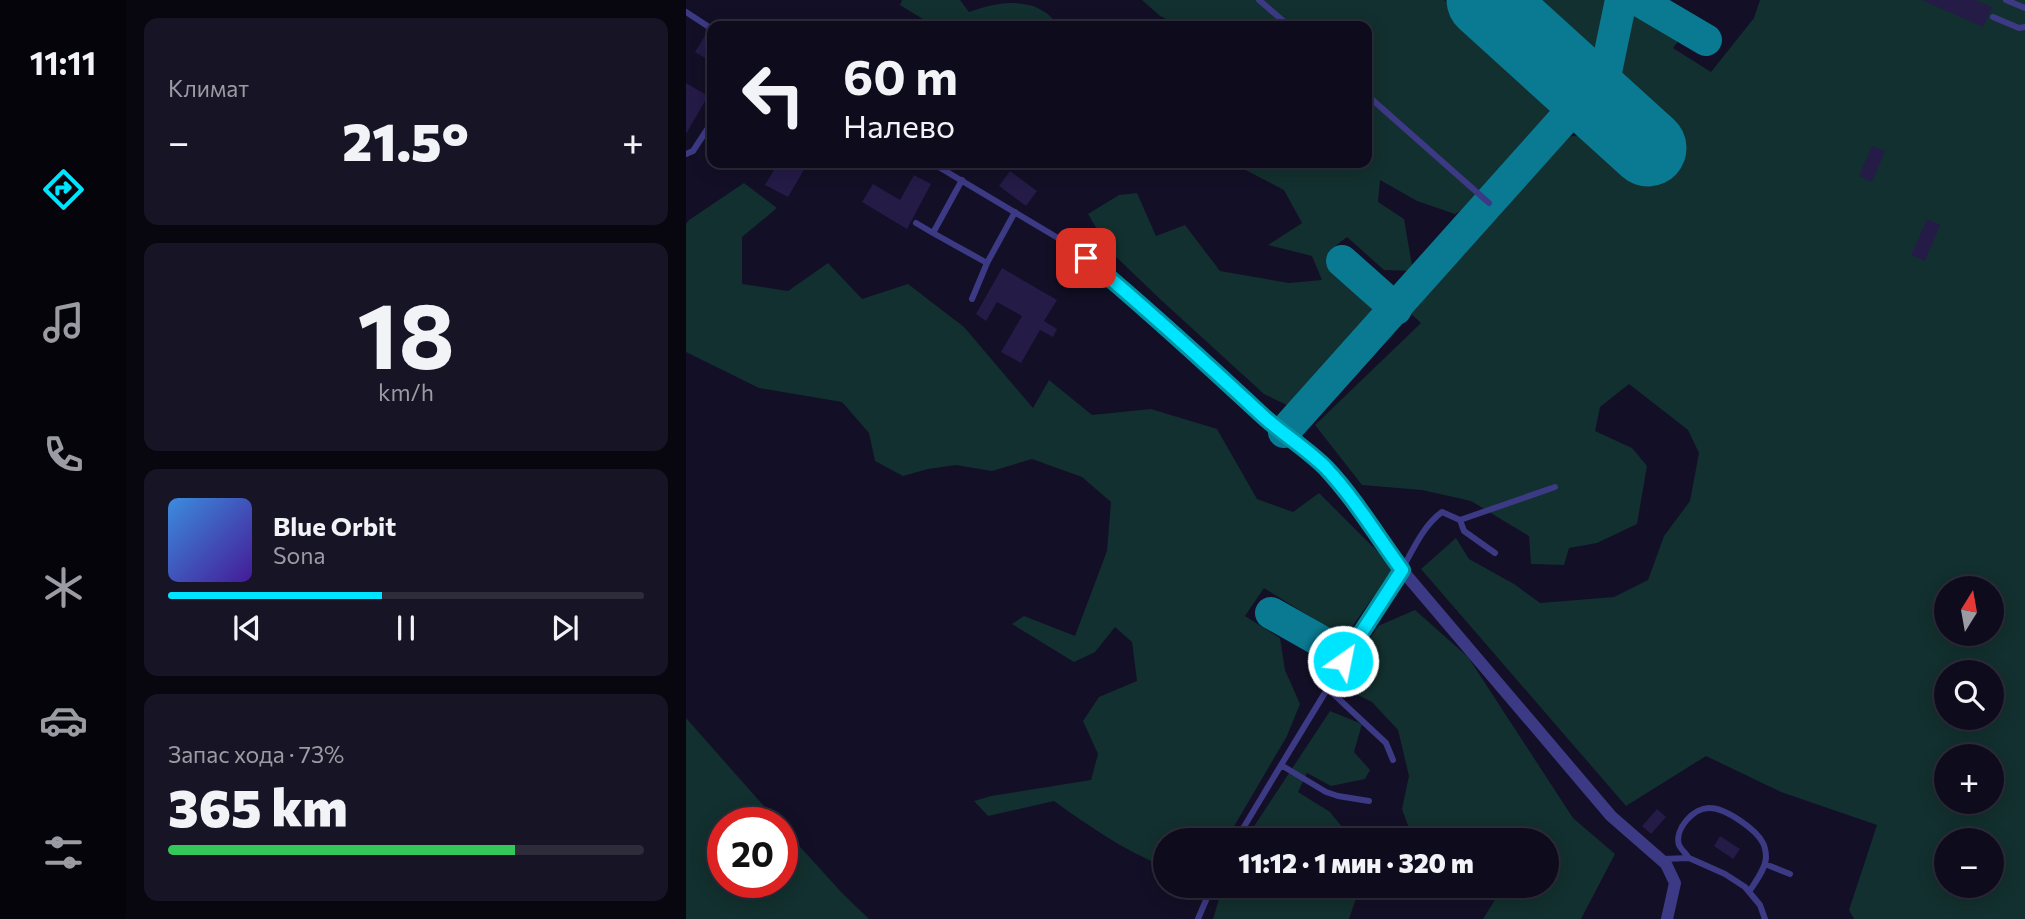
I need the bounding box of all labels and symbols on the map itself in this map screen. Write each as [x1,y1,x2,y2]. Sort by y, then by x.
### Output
pin [1056,228,1116,288]
north arrow [1934,576,2004,646]
position arrow [1306,624,1380,698]
speed limit sign: 20 [707,807,798,898]

